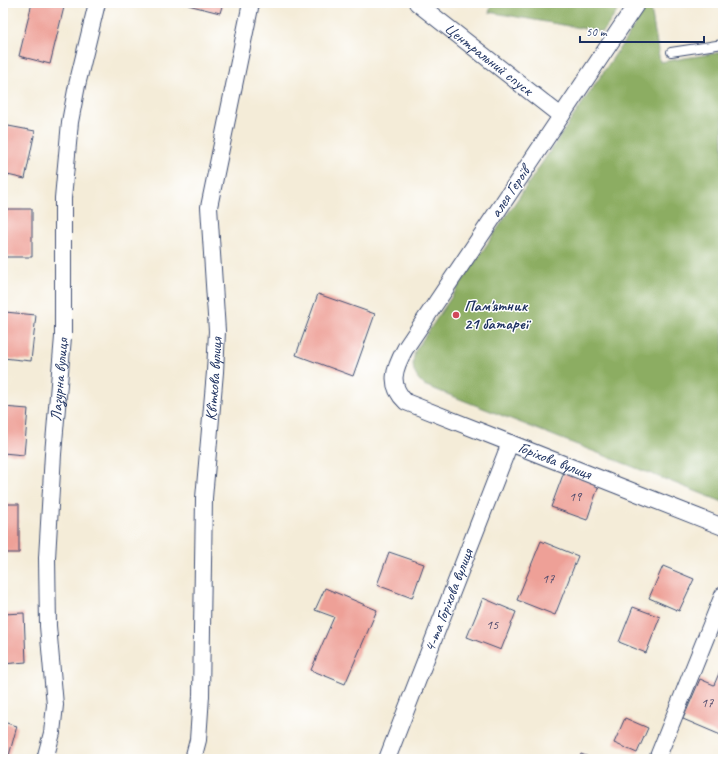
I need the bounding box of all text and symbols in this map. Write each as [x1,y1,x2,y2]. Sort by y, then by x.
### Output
street label: Центральний спуск [440,18,539,101]
scale bar [580,18,704,44]
text: 50 m [586,24,608,40]
street label: алея Героїв [486,159,537,221]
place label: Пам'ятник 21 батареї [464,296,532,334]
marker: Пам'ятник 21 батареї [451,310,461,320]
street label: Лазурна вулиця [46,336,73,422]
street label: Квіткова вулиця [201,336,227,422]
street label: Горіхова вулиця [515,437,595,484]
house number: 19 [569,488,583,505]
street label: 4-та Горіхова вулиця [420,545,478,655]
house number: 17 [542,570,555,587]
house number: 15 [486,616,499,633]
house number: 17 [701,694,714,711]

